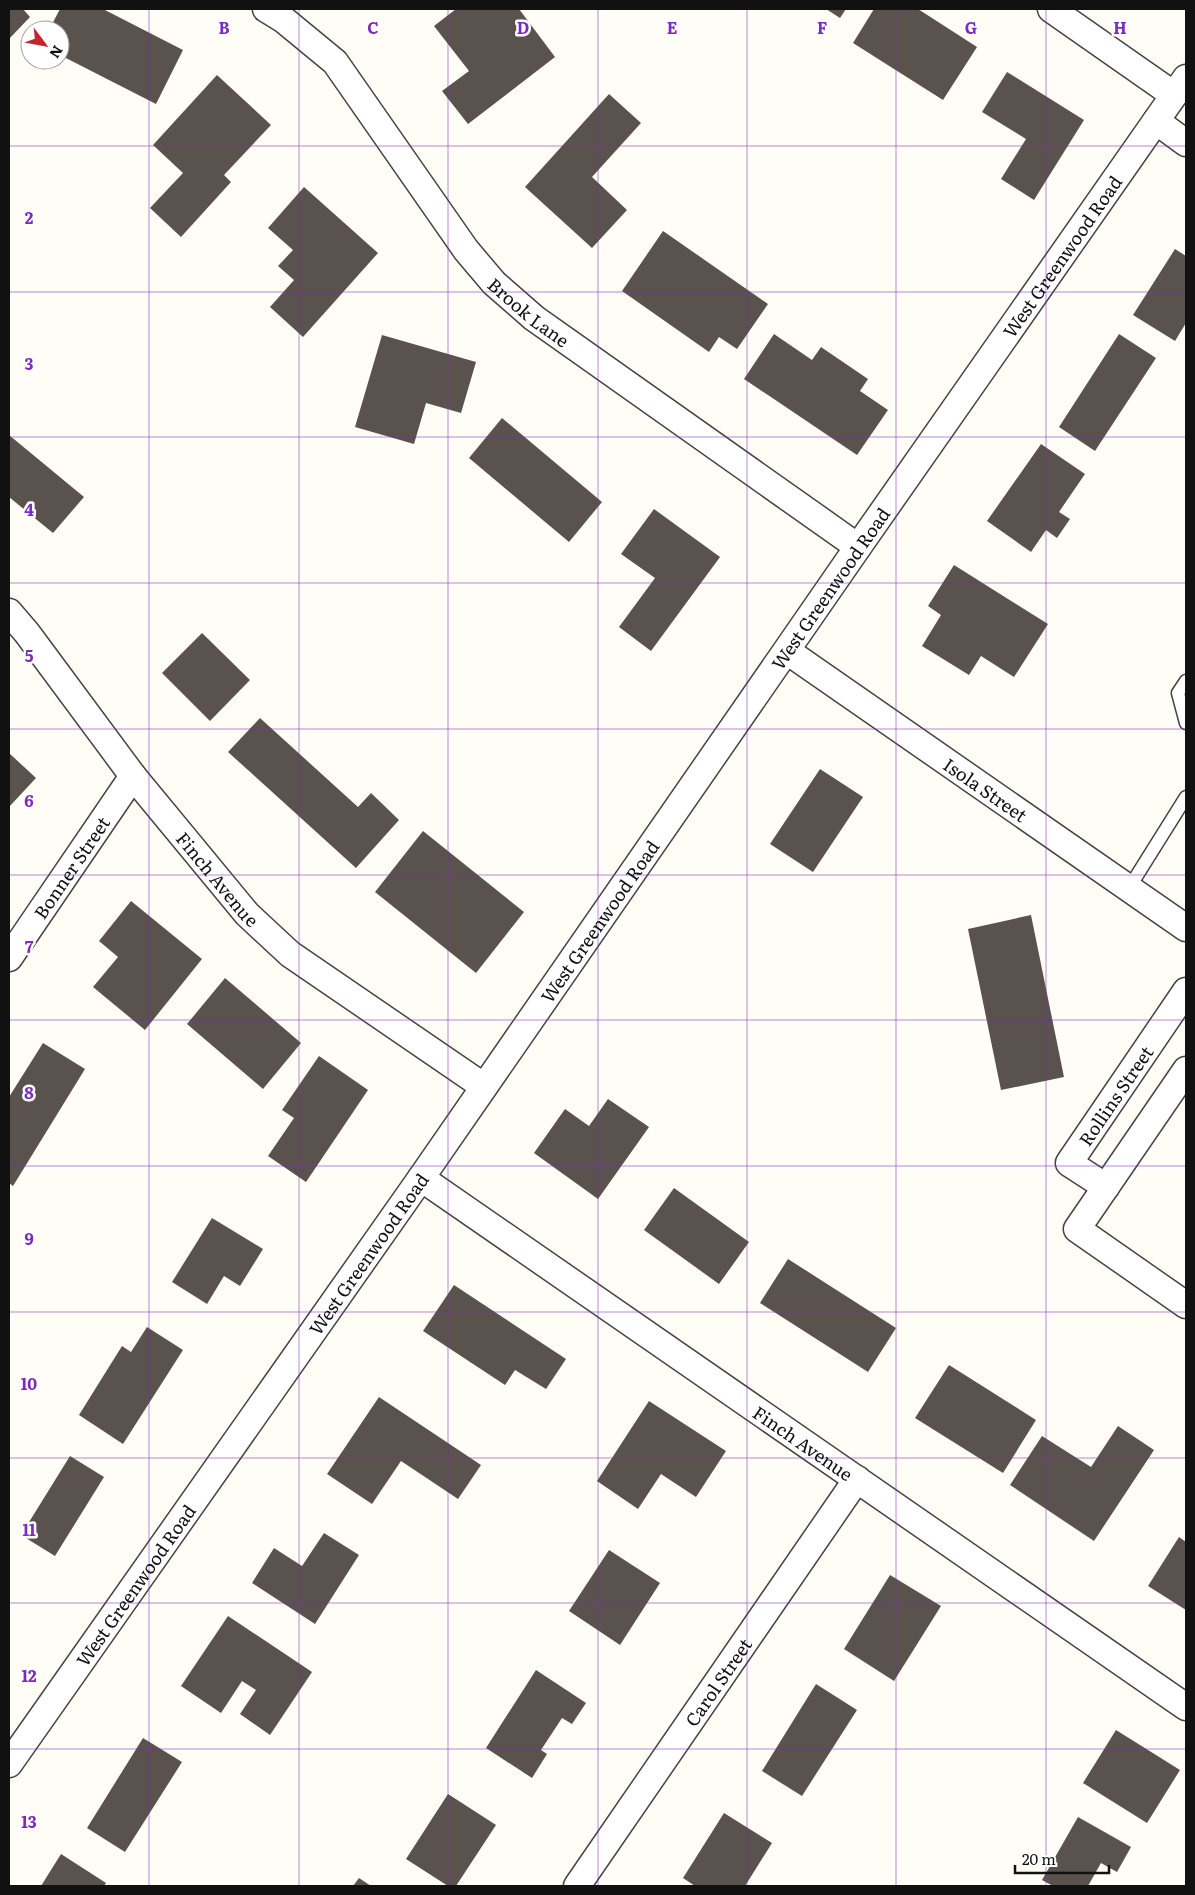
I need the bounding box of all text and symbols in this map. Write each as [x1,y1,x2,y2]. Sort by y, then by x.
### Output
text: B [218,15,230,39]
text: C [367,15,379,39]
text: D [517,15,529,39]
text: E [667,15,678,39]
text: F [817,15,827,39]
text: G [965,15,977,39]
text: H [1113,15,1127,39]
north arrow [20,20,70,70]
text: N [45,42,68,63]
street label: West Greenwood Road [995,169,1128,343]
text: 2 [25,205,34,229]
street label: Brook Lane [482,271,575,353]
text: 3 [25,351,34,375]
text: 4 [24,497,34,521]
street label: West Greenwood Road [764,501,896,675]
text: 5 [25,643,34,667]
street label: Isola Street [938,750,1034,828]
text: 6 [24,788,34,812]
street label: Bonner Street [26,810,116,924]
street label: Finch Avenue [170,825,265,932]
street label: West Greenwood Road [533,834,665,1008]
text: 7 [25,934,34,958]
street label: Rollins Street [1071,1039,1159,1151]
text: 8 [24,1080,34,1104]
street label: West Greenwood Road [302,1167,434,1340]
text: 9 [24,1226,34,1250]
text: 10 [21,1371,37,1395]
street label: Finch Avenue [748,1398,859,1487]
street label: West Greenwood Road [69,1498,201,1671]
text: 11 [22,1517,36,1541]
street label: Carol Street [678,1632,758,1731]
text: 12 [21,1663,37,1687]
text: 13 [21,1809,37,1833]
scale bar [1015,1842,1109,1874]
text: 20 m [1022,1847,1056,1870]

